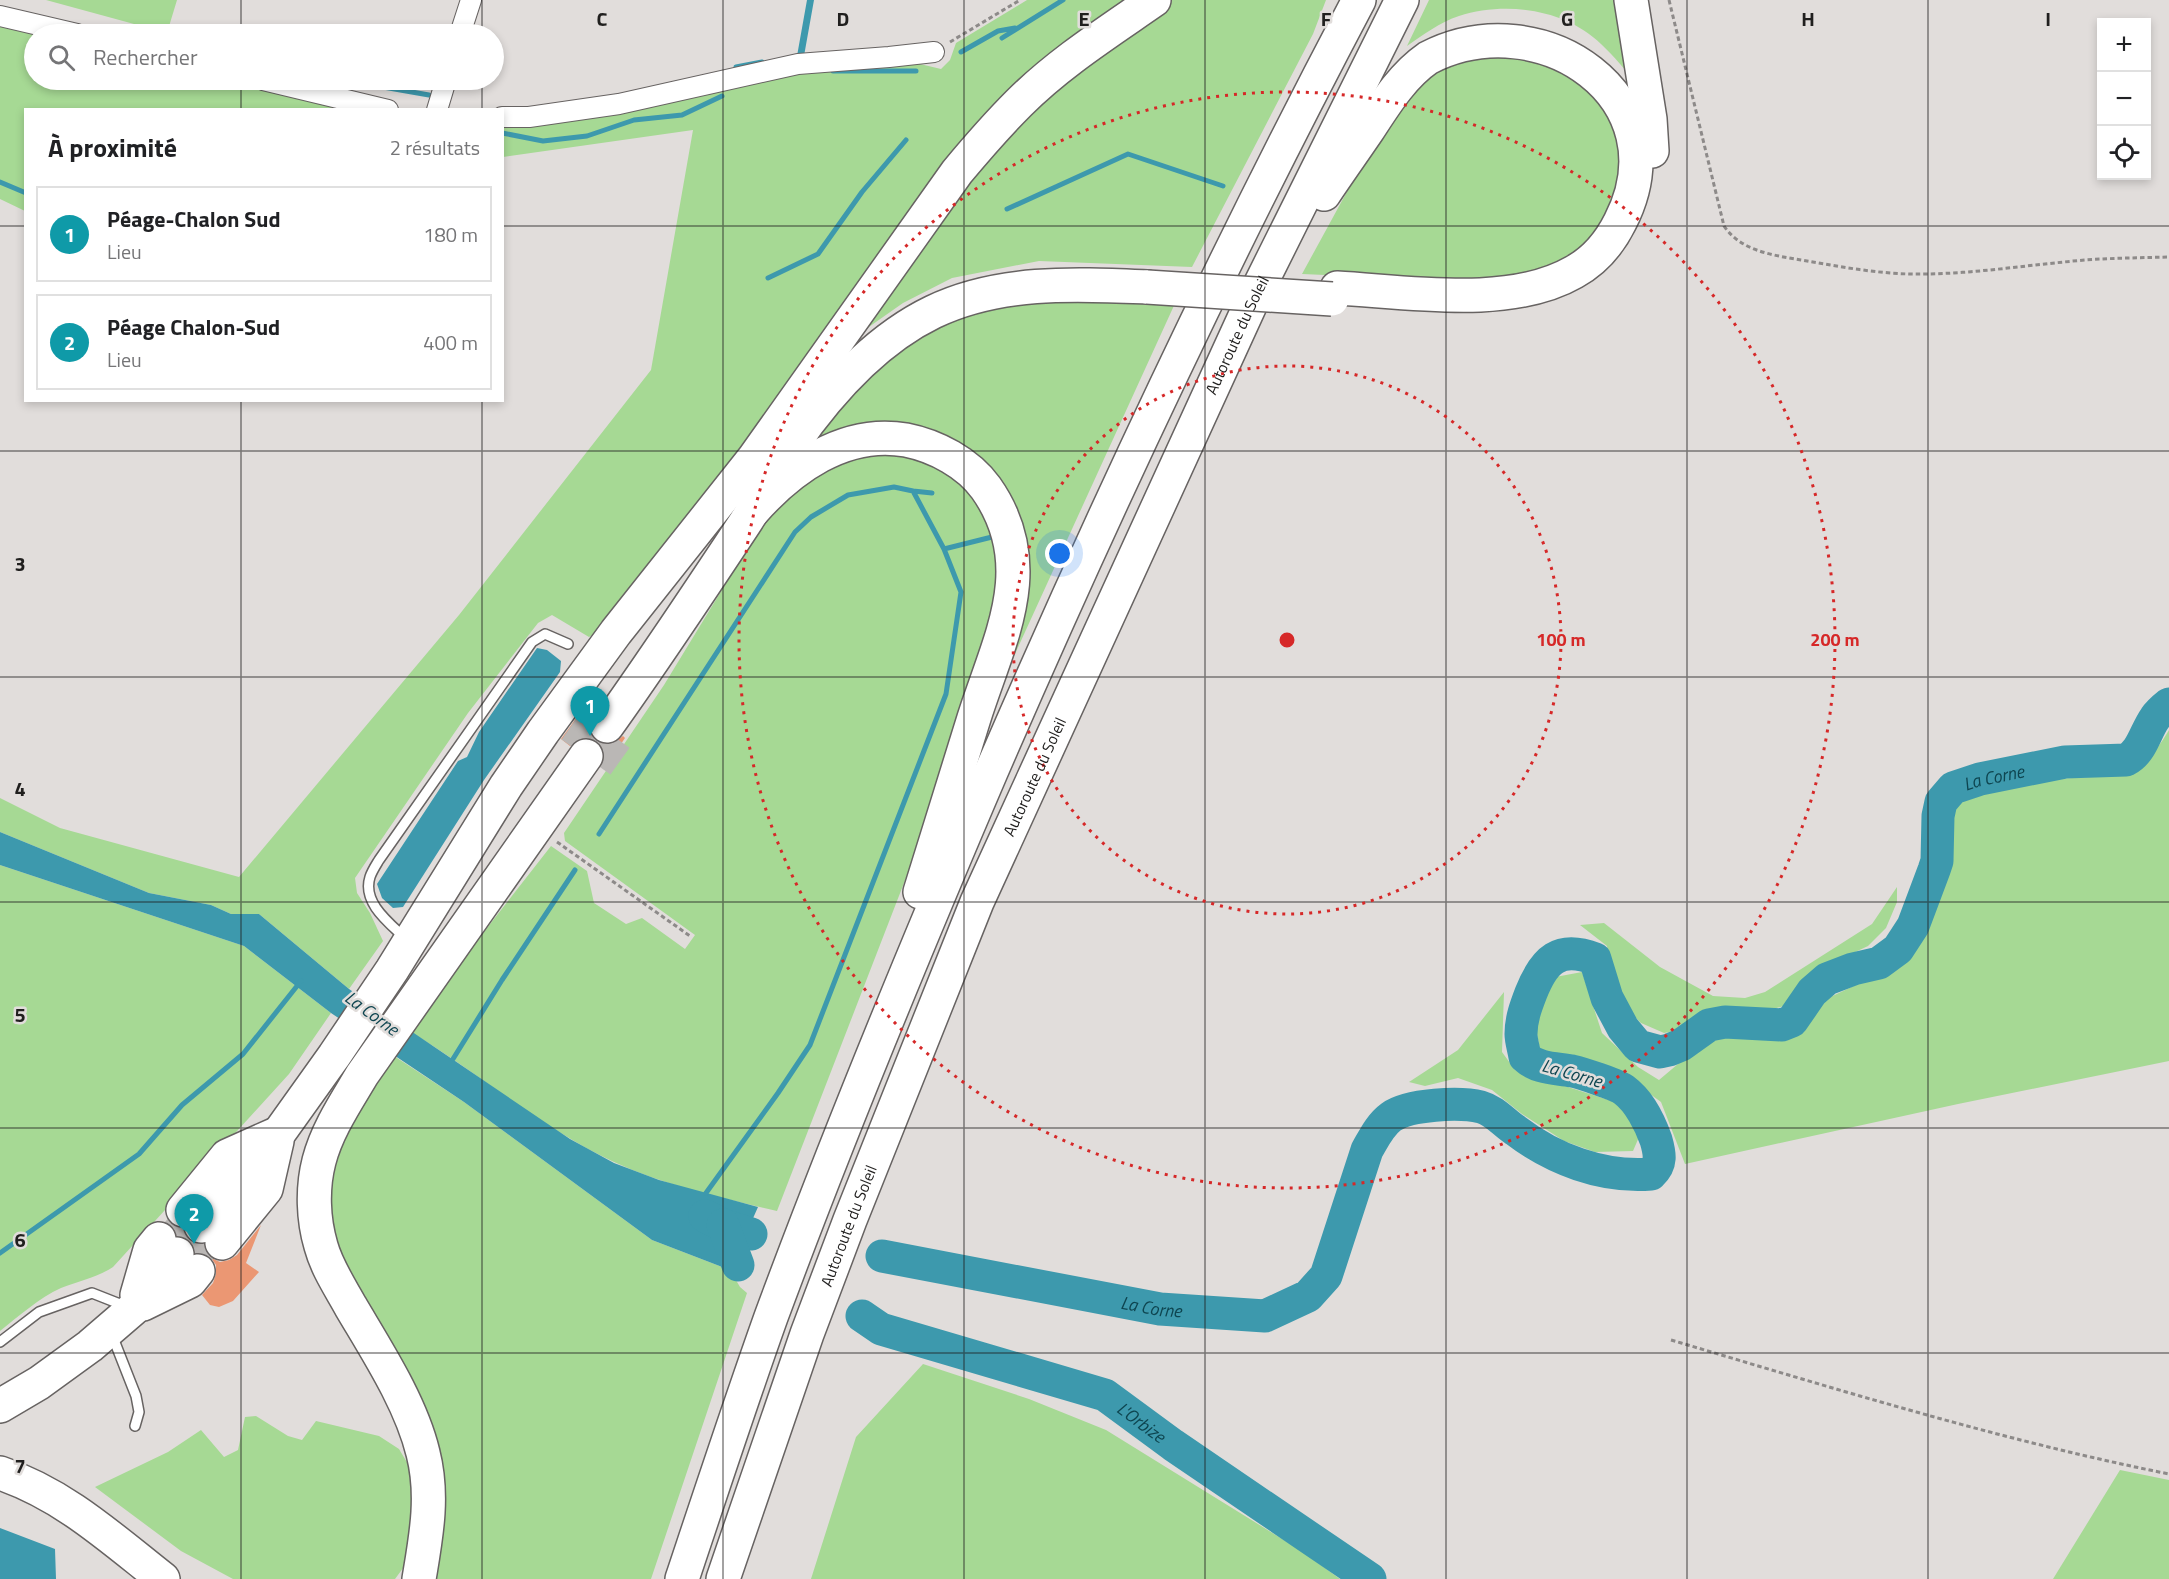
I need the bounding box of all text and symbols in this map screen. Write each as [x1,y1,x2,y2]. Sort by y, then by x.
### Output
text: C [597,3,608,34]
text: D [837,3,849,34]
text: E [1078,3,1090,34]
text: F [1321,3,1332,34]
text: G [1561,3,1573,34]
text: H [1801,3,1815,34]
text: I [2045,3,2051,34]
map controls [2097,18,2151,180]
button: + [2097,18,2151,72]
search box [24,24,504,90]
text: Rechercher [93,40,198,74]
icon: search [45,41,78,74]
button: − [2097,72,2151,126]
button: locate [2097,126,2151,180]
text: À proximité [48,128,177,167]
text: 2 résultats [390,132,480,163]
text: Péage-Chalon Sud [107,202,281,236]
text: 1 [64,219,75,250]
text: 180 m [423,219,478,250]
text: Lieu [107,236,142,267]
street label: Autoroute du Soleil [1199,271,1275,398]
text: Péage Chalon-Sud [107,310,280,344]
text: 2 [64,327,75,358]
text: 400 m [423,327,478,358]
text: Lieu [107,344,142,375]
your location [1045,539,1074,568]
text: 3 [14,548,26,579]
text: 100 m [1536,626,1586,653]
text: 200 m [1810,626,1860,653]
centre of rings [1277,630,1297,650]
pin: 1 [570,686,610,736]
street label: Autoroute du Soleil [997,713,1072,840]
water label: La Corne [1960,757,2028,797]
text: 4 [14,773,26,804]
water label: La Corne [339,984,406,1043]
text: 5 [14,999,26,1030]
water label: La Corne [1539,1052,1607,1095]
street label: Autoroute du Soleil [814,1161,883,1290]
pin: 2 [174,1194,214,1244]
text: 6 [14,1224,26,1255]
water label: La Corne [1118,1288,1184,1324]
water label: L'Orbize [1112,1395,1173,1450]
text: 7 [14,1450,26,1481]

